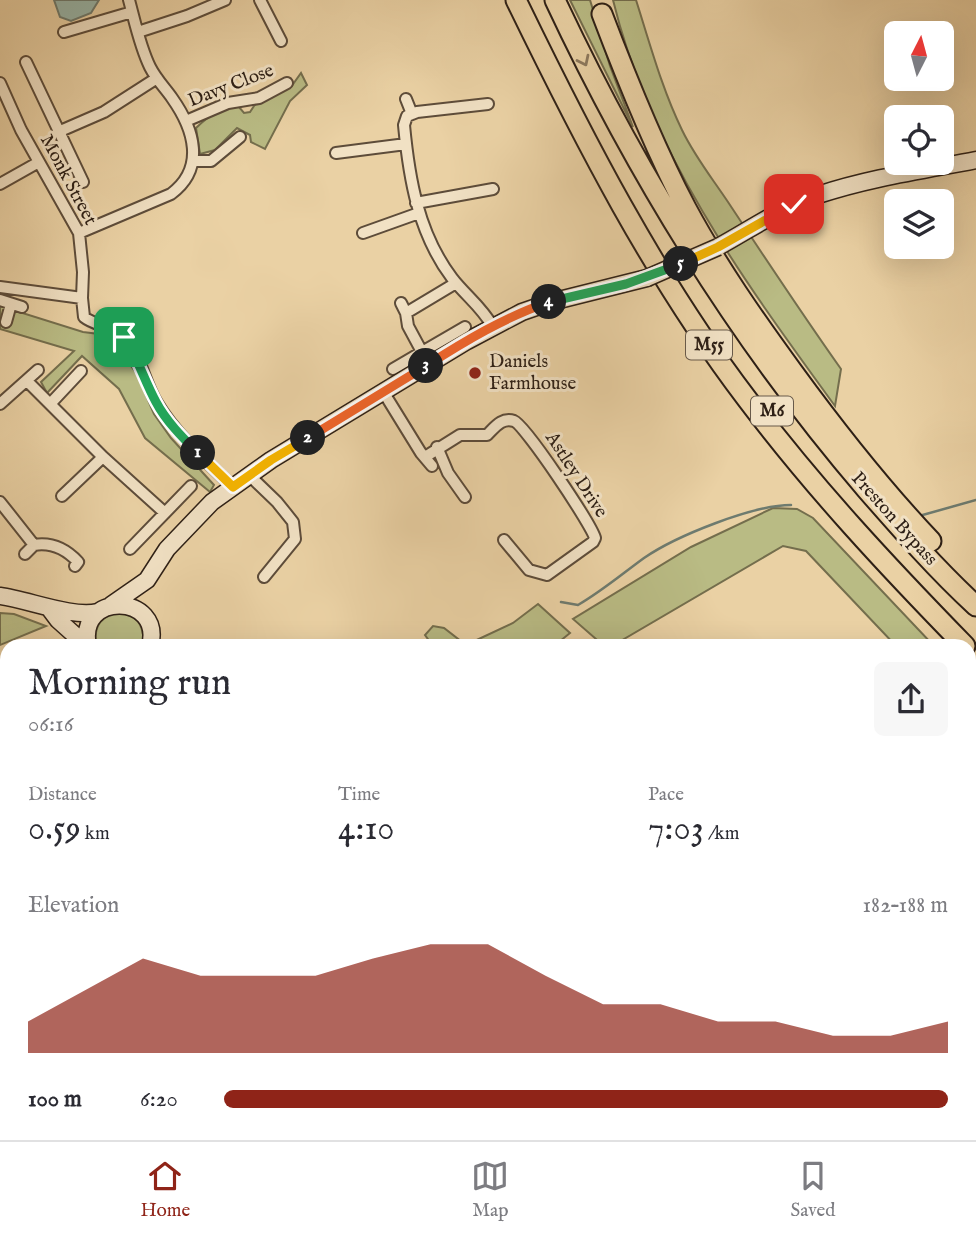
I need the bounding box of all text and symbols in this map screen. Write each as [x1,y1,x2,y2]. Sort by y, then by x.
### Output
north arrow [884,21,954,91]
map controls [884,21,954,259]
one-way arrow [576,54,590,66]
street label: Davy Close [185,59,277,113]
button: locate [884,105,954,175]
street label: Monk Street [34,130,102,230]
pin [764,174,824,234]
icon: check [775,185,813,223]
button: layers [884,189,954,259]
pin: 5 [664,246,698,282]
text: 5 [677,251,684,275]
pin: 4 [532,284,566,320]
text: 4 [544,289,553,313]
pin [94,307,154,367]
icon: arrive [105,318,143,356]
road number: M55 [686,330,732,360]
pin: 3 [408,348,444,384]
place label: Daniels Farmhouse [489,350,576,396]
text: 3 [422,353,429,377]
marker: Daniels Farmhouse [467,365,483,381]
road number: M6 [751,396,793,426]
pin: 2 [290,420,326,456]
text: 2 [303,425,312,449]
street label: Astley Drive [539,427,613,523]
pin: 1 [180,435,216,470]
text: 1 [194,440,201,464]
street label: Preston Bypass [846,467,942,571]
text: Morning run [28,660,231,708]
button: share [874,662,948,736]
text: 06:16 [28,710,73,739]
text: Distance [28,783,97,807]
text: Time [338,783,380,807]
text: Pace [648,783,684,807]
text: 0.59 [28,807,81,852]
text: 4:10 [338,807,394,852]
text: 7:03 [648,807,704,852]
text: km [81,822,110,846]
text: /km [704,822,739,846]
text: Elevation [28,891,119,920]
text: 182–188 m [863,891,948,920]
text: 100 m [28,1085,82,1114]
text: 6:20 [140,1085,178,1114]
tab: Home [141,1157,190,1223]
tab: Map [471,1157,509,1223]
tab: Saved [790,1157,835,1223]

